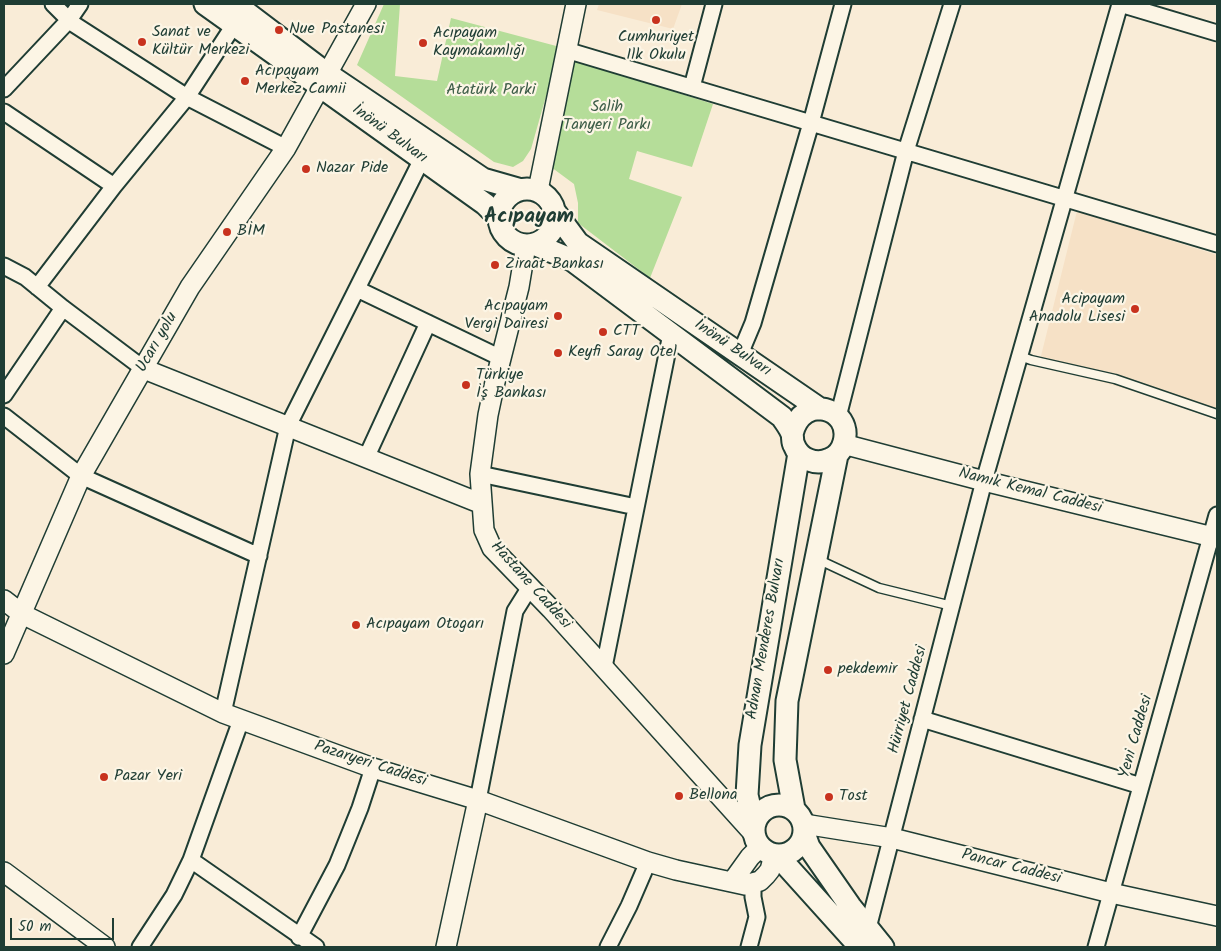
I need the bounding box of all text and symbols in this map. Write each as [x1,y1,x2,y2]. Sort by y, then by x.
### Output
marker: Cumhuriyet Ilk Okulu [650,14,662,26]
place label: Nue Pastanesi [289,20,384,40]
place label: Sanat ve Kültür Merkezi [152,23,249,61]
marker: Nue Pastanesi [273,24,285,36]
place label: Acıpayam Kaymakamlığı [433,24,525,62]
place label: Cumhuriyet Ilk Okulu [618,28,694,66]
marker: Sanat ve Kültür Merkezi [136,36,148,48]
marker: Acıpayam Kaymakamlığı [417,37,429,49]
place label: Acıpayam Merkez Camii [255,62,346,100]
marker: Acıpayam Merkez Camii [239,75,251,87]
park label: Atatürk Parki [446,81,536,101]
park label: Salih Tanyeri Parkı [563,98,651,136]
street label: İnönü Bulvarı [347,101,431,169]
place label: Nazar Pide [316,159,388,179]
marker: Nazar Pide [300,163,312,175]
district label: Acıpayam [484,205,574,231]
place label: BİM [237,222,265,242]
marker: BİM [221,226,233,238]
place label: Ziraat Bankası [505,255,604,275]
marker: Ziraat Bankası [489,259,501,271]
place label: Acipayam Anadolu Lisesi [1029,290,1125,328]
place label: Acıpayam Vergi Dairesi [464,297,548,335]
marker: Acipayam Anadolu Lisesi [1129,303,1141,315]
street label: Ucarı yolu [133,309,183,377]
marker: Acıpayam Vergi Dairesi [552,310,564,322]
street label: İnönü Bulvarı [690,316,774,382]
place label: CTT [613,322,640,342]
marker: CTT [597,326,609,338]
place label: Keyfi Saray Otel [568,343,677,363]
marker: Keyfi Saray Otel [552,347,564,359]
place label: Türkiye İş Bankası [476,366,546,404]
marker: Türkiye İş Bankası [460,379,472,391]
street label: Namık Kemal Caddesi [956,465,1104,519]
street label: Hastane Caddesi [485,538,575,634]
street label: Adnan Menderes Bulvarı [743,557,791,721]
place label: Acıpayam Otogarı [366,615,484,635]
marker: Acıpayam Otogarı [350,619,362,631]
street label: Hürriyet Caddesi [885,644,933,756]
place label: pekdemir [838,660,897,680]
marker: pekdemir [822,664,834,676]
street label: Yeni Caddesi [1116,693,1158,781]
street label: Pazaryeri Caddesi [311,738,429,792]
place label: Pazar Yeri [114,767,182,787]
marker: Pazar Yeri [98,771,110,783]
place label: Bellona [689,786,738,806]
place label: Tost [839,787,868,807]
marker: Bellona [673,790,685,802]
marker: Tost [823,791,835,803]
street label: Pancar Caddesi [959,846,1063,890]
scale bar [12,908,116,940]
text: 50 m [18,915,52,939]

